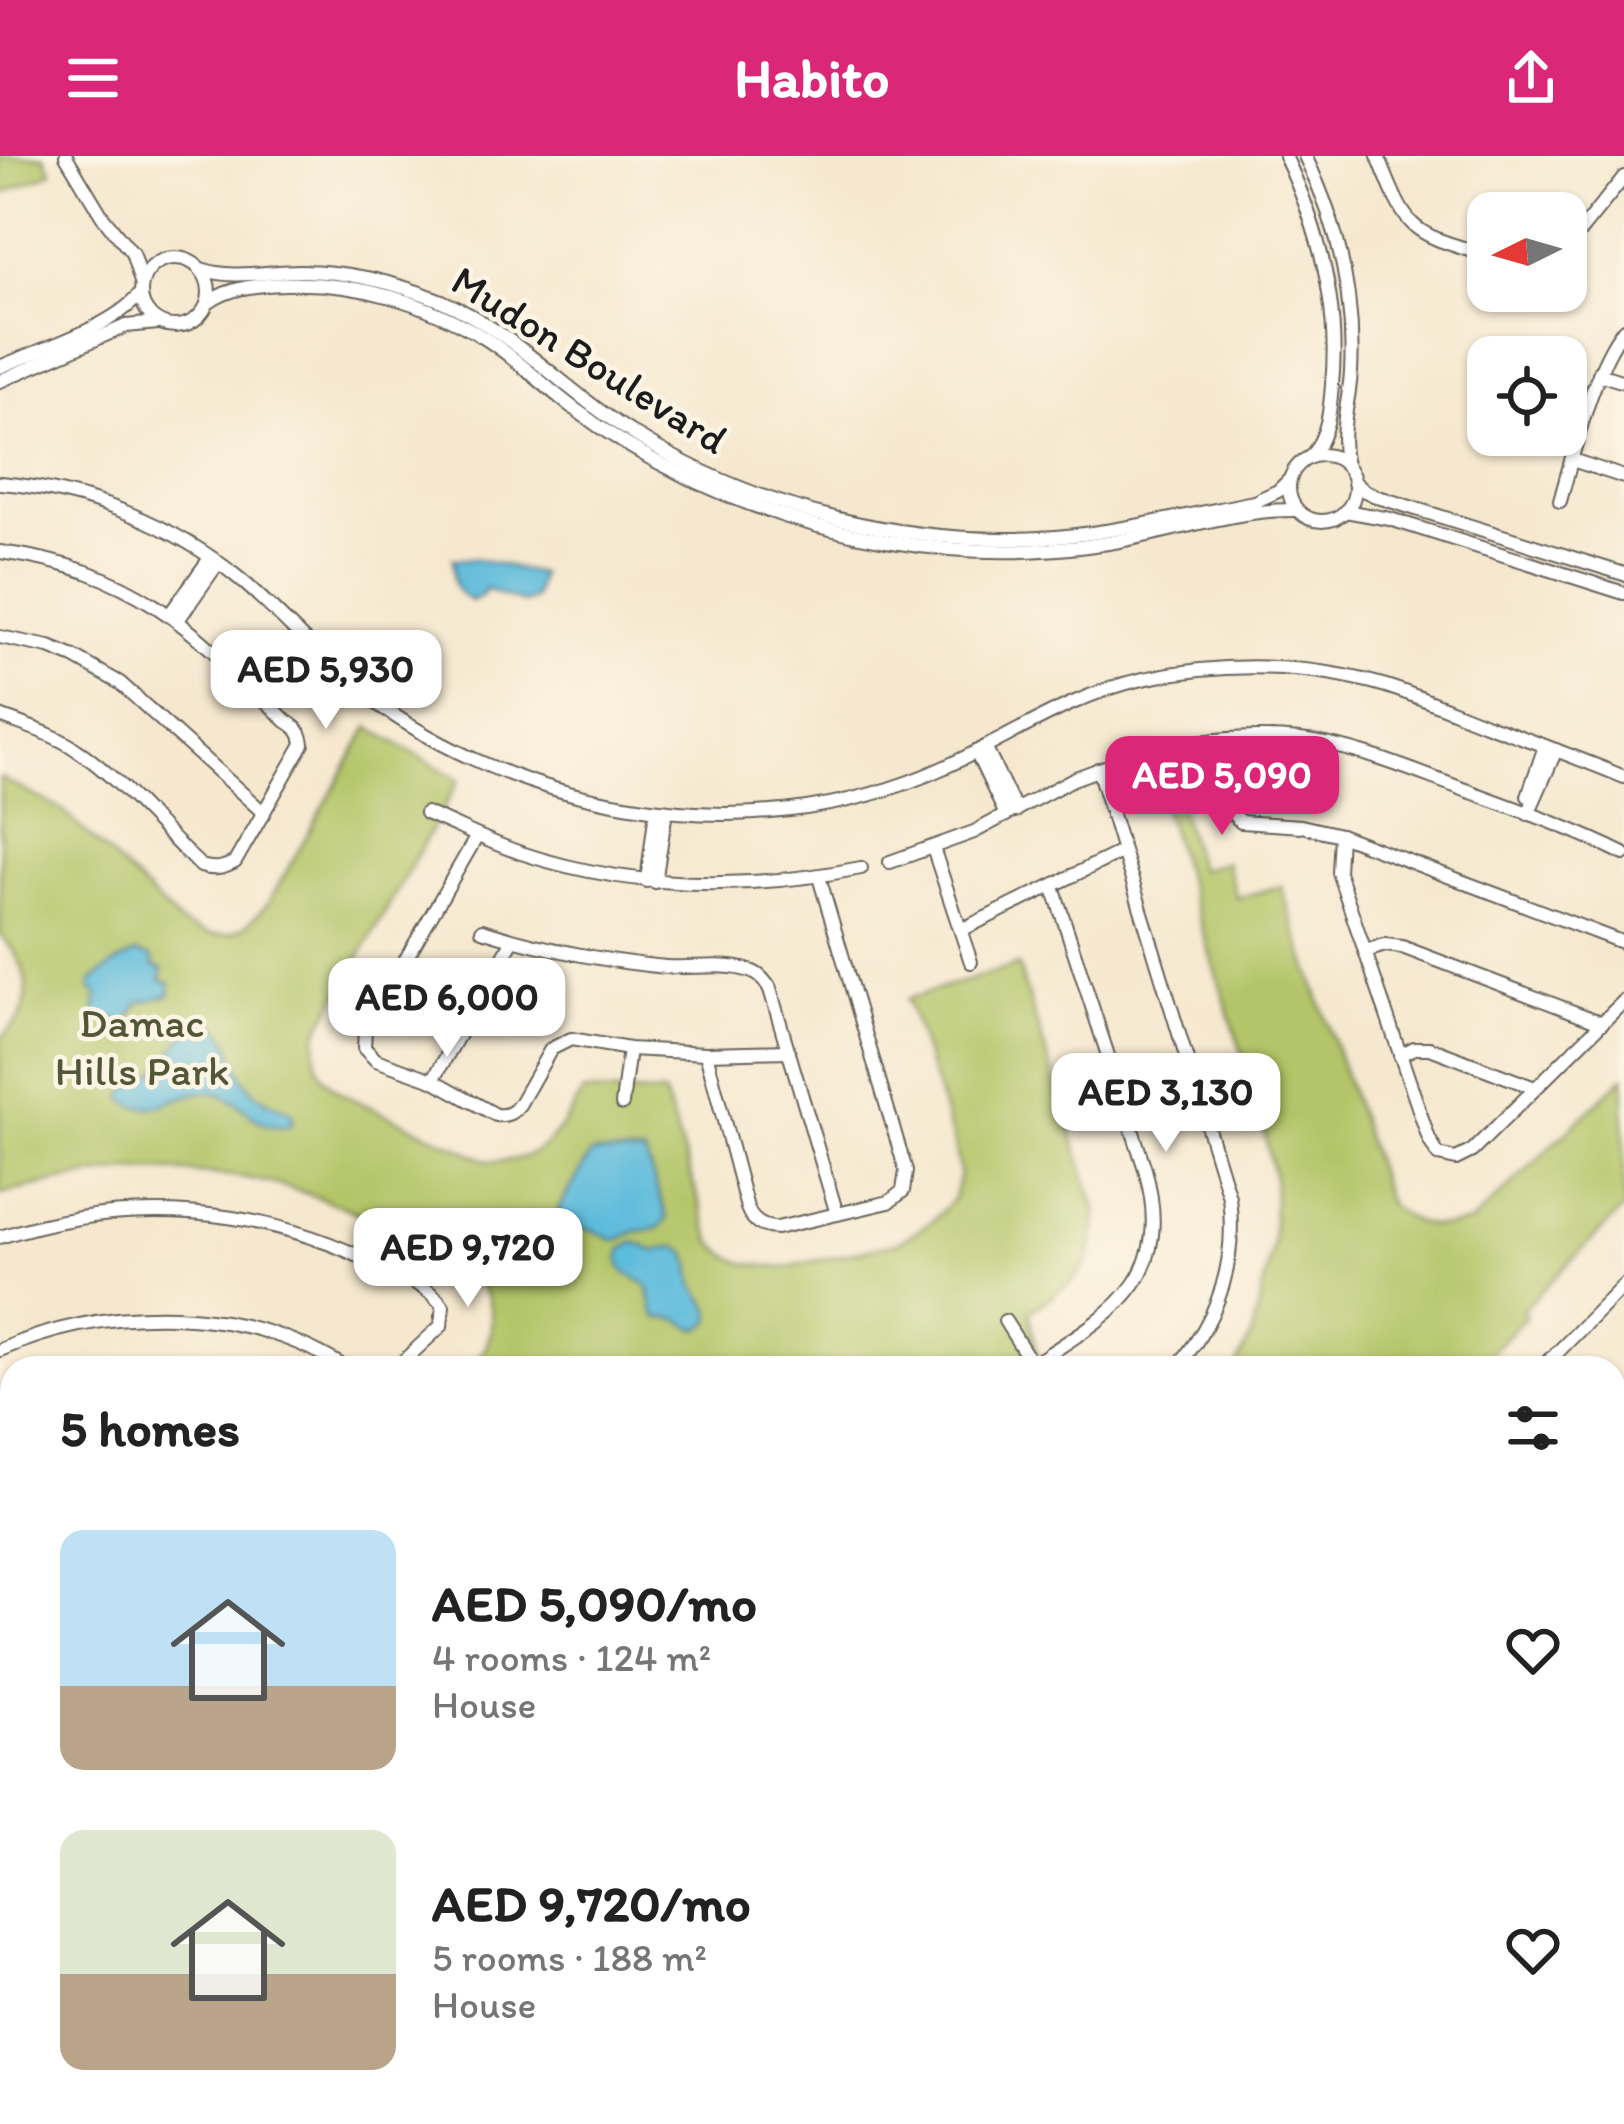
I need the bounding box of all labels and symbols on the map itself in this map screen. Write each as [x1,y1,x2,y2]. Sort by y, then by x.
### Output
north arrow [1467,192,1587,312]
street label: Mudon Boulevard [442,254,737,465]
pin: AED 5,930 [189,630,463,732]
pin: AED 5,090 [1085,736,1359,838]
pin: AED 6,000 [310,958,584,1060]
park label: Damac Hills Park [55,997,229,1096]
pin: AED 3,130 [1029,1053,1303,1155]
pin: AED 9,720 [331,1208,605,1310]

